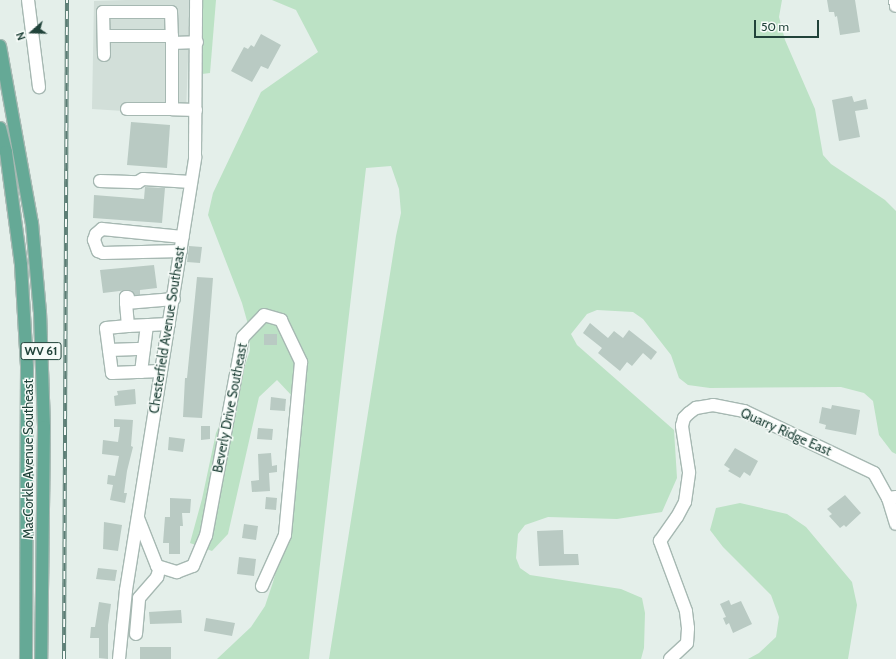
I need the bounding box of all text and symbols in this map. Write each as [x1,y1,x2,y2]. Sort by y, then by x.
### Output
north arrow [12,12,52,52]
scale bar [756,12,821,38]
text: 50 m [761,19,789,34]
text: N [13,30,29,42]
street label: Chesterfield Avenue Southeast [146,245,188,415]
road number: WV 61 [20,341,62,361]
street label: Beverly Drive Southeast [210,342,250,474]
street label: MacCorkle Avenue Southeast [20,379,36,539]
street label: Quarry Ridge East [738,405,834,459]

